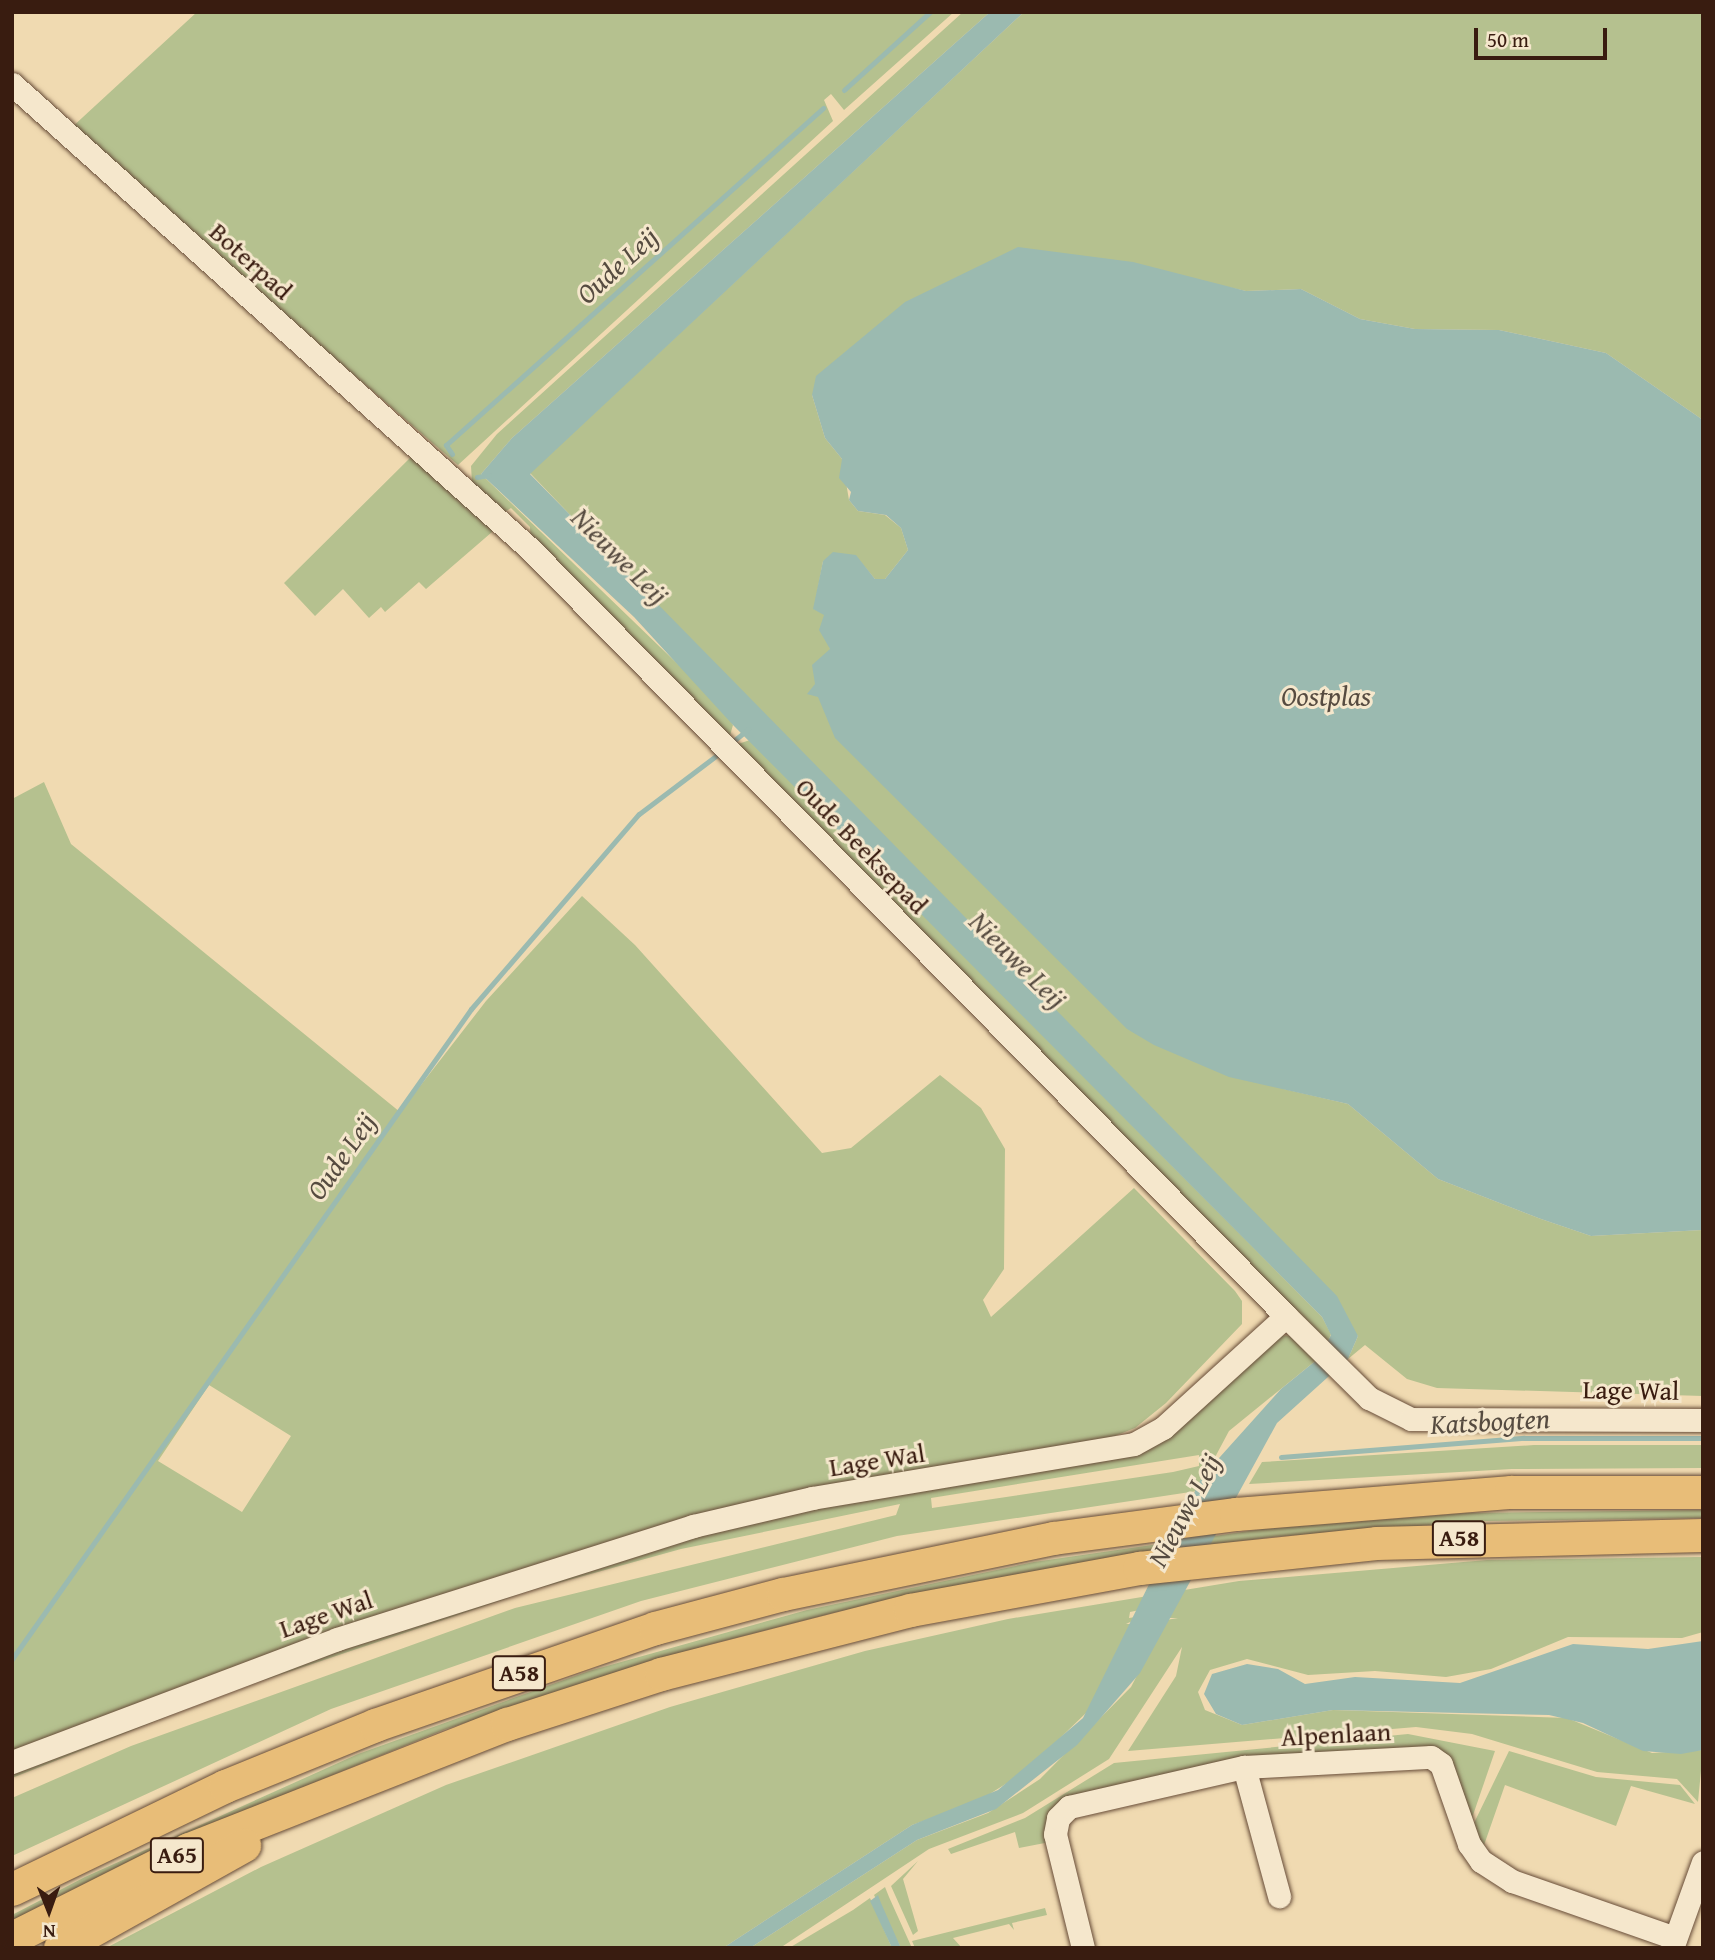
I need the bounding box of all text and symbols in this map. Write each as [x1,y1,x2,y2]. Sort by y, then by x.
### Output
scale bar [1477,14,1610,58]
text: 50 m [1487,24,1529,55]
street label: Boterpad [203,216,299,306]
water label: Oude Leij [569,219,665,311]
water label: Nieuwe Leij [565,501,675,611]
water label: Oostplas [1281,679,1371,713]
street label: Oude Beeksepad [789,772,935,920]
water label: Nieuwe Leij [963,905,1073,1015]
water label: Oude Leij [299,1106,383,1206]
street label: Lage Wal [1582,1374,1680,1406]
water label: Katsbogten [1429,1401,1551,1441]
street label: Lage Wal [827,1437,927,1483]
water label: Nieuwe Leij [1140,1448,1228,1572]
road number: A58 [1431,1518,1487,1558]
street label: Lage Wal [275,1584,377,1644]
road number: A58 [491,1652,547,1694]
street label: Alpenlaan [1280,1716,1392,1752]
road number: A65 [149,1834,205,1876]
north arrow [14,1876,84,1946]
text: N [43,1918,56,1946]

